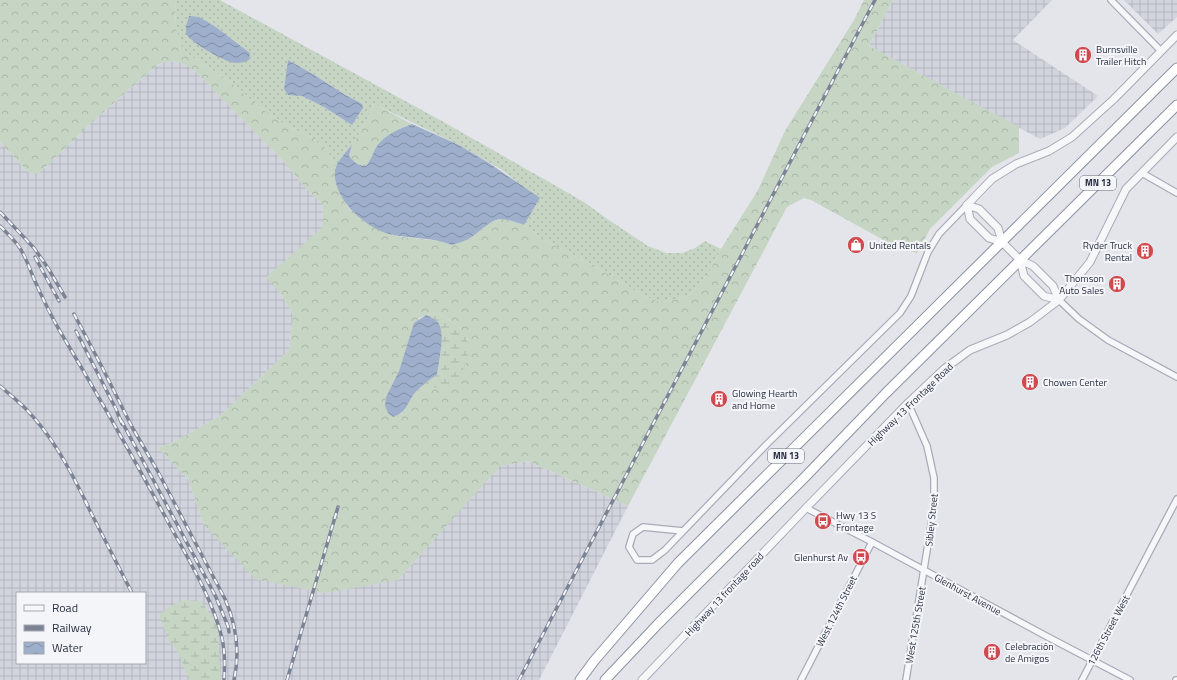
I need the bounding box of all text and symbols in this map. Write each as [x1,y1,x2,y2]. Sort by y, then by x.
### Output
place label: Burnsville Trailer Hitch [1096,42,1146,69]
building icon: Burnsville Trailer Hitch [1073,45,1093,65]
road number: MN 13 [1080,176,1116,190]
shop icon: United Rentals [846,235,866,255]
place label: United Rentals [869,238,931,253]
place label: Ryder Truck Rental [1083,238,1132,265]
building icon: Ryder Truck Rental [1135,241,1155,261]
place label: Thomson Auto Sales [1059,271,1104,298]
building icon: Thomson Auto Sales [1107,274,1127,294]
street label: Highway 13 Frontage Road [864,359,957,449]
building icon: Chowen Center [1020,372,1040,392]
place label: Chowen Center [1043,375,1108,390]
place label: Glowing Hearth and Home [732,386,797,413]
building icon: Glowing Hearth and Home [709,389,729,409]
road number: MN 13 [768,449,804,463]
street label: Sibley Street [921,492,942,547]
place label: Hwy 13 S Frontage [836,508,876,535]
bus stop icon: Hwy 13 S Frontage [813,511,833,531]
bus stop icon: Glenhurst Av [851,547,871,567]
street label: Highway 13 frontage road [682,549,767,639]
place label: Glenhurst Av [794,550,848,565]
street label: Glenhurst Avenue [931,570,1004,619]
street label: West 124th Street [812,573,861,649]
street label: West 125th Street [901,585,930,665]
legend [16,592,146,664]
street label: 126th Street West [1084,592,1134,668]
text: Road [52,598,78,617]
text: Railway [52,618,92,637]
text: Water [52,638,83,657]
place label: Celebración de Amigos [1005,639,1054,666]
building icon: Celebración de Amigos [982,642,1002,662]

